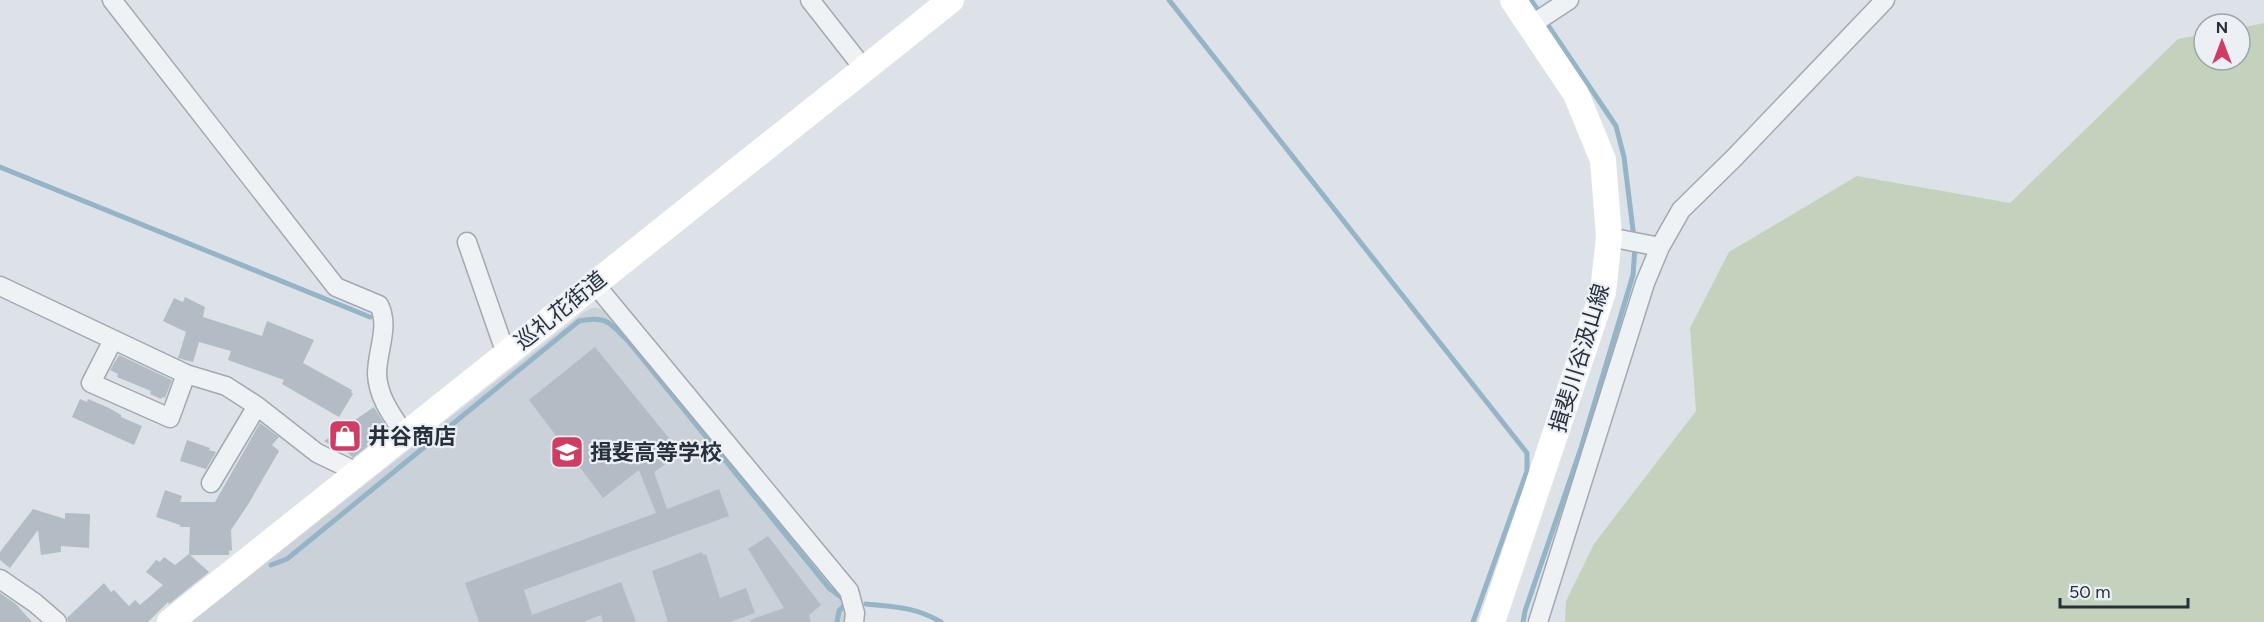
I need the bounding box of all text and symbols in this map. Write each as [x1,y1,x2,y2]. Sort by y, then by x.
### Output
north arrow [2192,12,2252,72]
text: N [2216,18,2228,37]
street label: 巡礼花街道 [509,265,612,355]
street label: 揖斐川谷汲山線 [1544,281,1615,436]
shop icon: 井谷商店 [327,418,363,454]
place label: 井谷商店 [368,423,456,450]
school or university icon: 揖斐高等学校 [549,434,585,470]
place label: 揖斐高等学校 [590,439,722,466]
scale bar [2060,571,2188,609]
text: 50 m [2069,581,2111,603]

